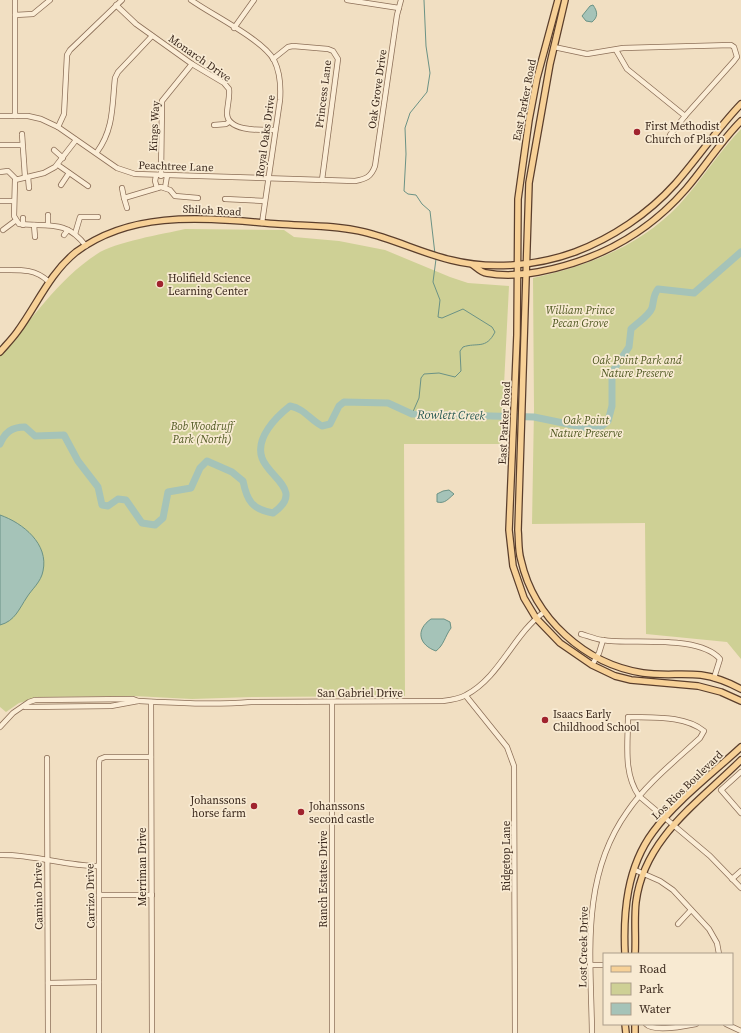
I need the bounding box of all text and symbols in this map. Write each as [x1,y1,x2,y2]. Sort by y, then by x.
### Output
street label: Monarch Drive [165,31,234,86]
street label: Oak Grove Drive [364,48,391,130]
street label: East Parker Road [509,57,540,142]
street label: Princess Lane [312,59,335,129]
street label: Royal Oaks Drive [252,94,279,178]
street label: Kings Way [146,100,163,152]
place label: First Methodist Church of Plano [645,119,724,147]
marker: First Methodist Church of Plano [632,127,642,137]
street label: Peachtree Lane [138,158,214,175]
street label: Shiloh Road [182,201,242,220]
place label: Holifield Science Learning Center [168,271,251,299]
marker: Holifield Science Learning Center [155,279,165,289]
park label: William Prince Pecan Grove [546,303,615,331]
park label: Oak Point Park and Nature Preserve [592,353,682,381]
street label: East Parker Road [495,380,514,465]
water label: Rowlett Creek [416,406,486,424]
park label: Oak Point Nature Preserve [549,413,623,441]
park label: Bob Woodruff Park (North) [170,419,236,447]
street label: San Gabriel Drive [317,686,403,701]
place label: Isaacs Early Childhood School [553,707,640,735]
marker: Isaacs Early Childhood School [540,715,550,725]
street label: Los Rios Boulevard [649,747,727,823]
place label: Johanssons horse farm [189,793,246,821]
place label: Johanssons second castle [308,799,375,827]
marker: Johanssons horse farm [249,801,259,811]
marker: Johanssons second castle [296,807,306,817]
street label: Ridgetop Lane [499,820,514,891]
street label: Merriman Drive [135,827,150,907]
street label: Ranch Estates Drive [316,830,331,928]
street label: Camino Drive [30,862,47,930]
street label: Carrizo Drive [82,863,99,929]
street label: Lost Creek Drive [575,906,592,988]
legend [603,953,733,1025]
text: Road [639,961,666,977]
text: Park [639,981,664,997]
text: Water [639,1001,671,1017]

